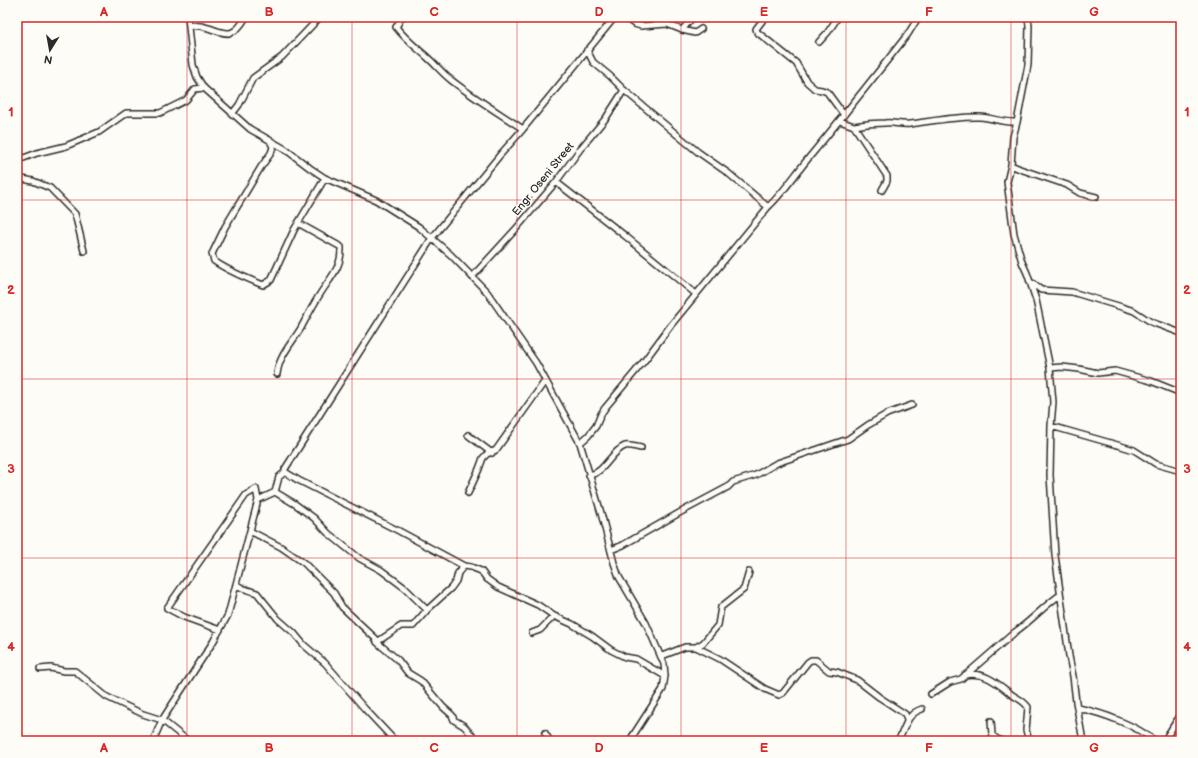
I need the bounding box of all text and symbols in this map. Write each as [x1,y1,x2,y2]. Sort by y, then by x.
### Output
text: A [99,4,108,20]
text: B [264,4,274,20]
text: C [429,4,439,20]
text: D [594,4,604,20]
text: E [760,4,769,20]
text: F [925,4,933,20]
text: G [1089,4,1099,20]
north arrow [30,30,70,70]
text: N [43,52,53,66]
text: 1 [8,104,14,120]
text: 1 [1184,104,1190,120]
street label: Engr. Oseni Street [510,139,577,218]
text: 2 [7,282,15,298]
text: 2 [1183,282,1191,298]
text: 3 [7,461,15,477]
text: 3 [1183,461,1191,477]
text: 4 [7,639,15,655]
text: 4 [1183,639,1191,655]
text: A [99,740,108,756]
text: B [264,740,274,756]
text: C [429,740,439,756]
text: D [594,740,604,756]
text: E [760,740,769,756]
text: F [925,740,933,756]
text: G [1089,740,1099,756]

